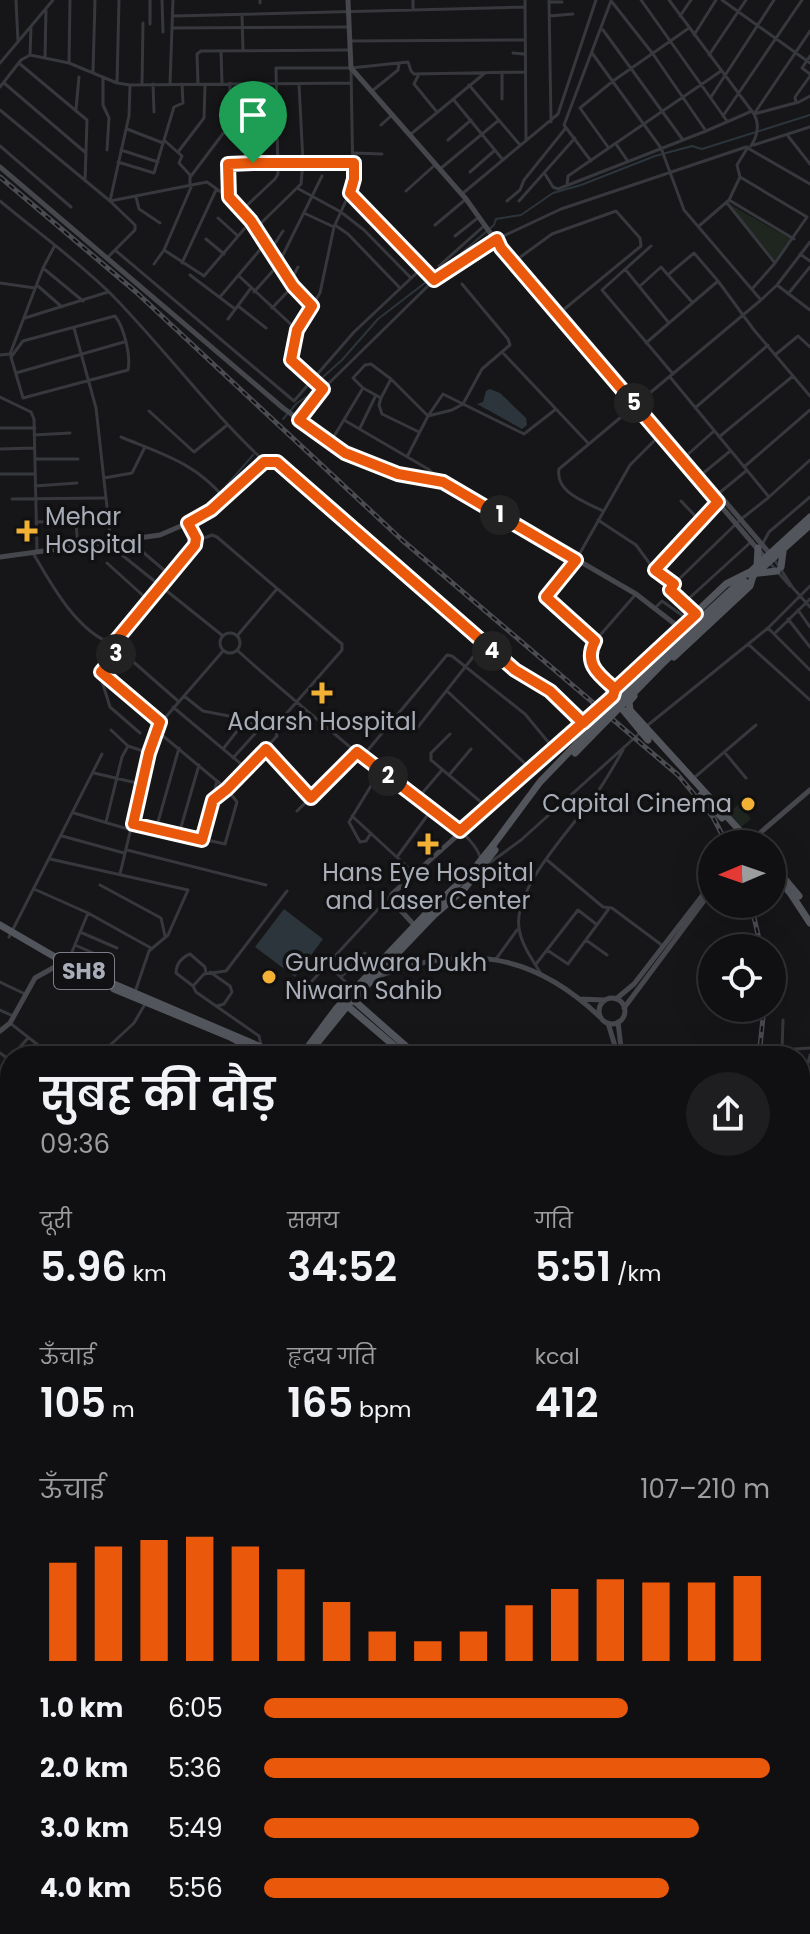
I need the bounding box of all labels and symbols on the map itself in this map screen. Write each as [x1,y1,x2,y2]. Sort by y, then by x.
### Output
pin [219,81,287,163]
pin: 5 [614,383,654,423]
pin: 1 [480,495,520,535]
place label: Mehar Hospital [45,500,143,561]
marker: Mehar Hospital [16,520,38,542]
pin: 4 [472,631,512,671]
pin: 3 [96,634,136,674]
marker: Adarsh Hospital [311,682,333,704]
place label: Adarsh Hospital [227,705,417,738]
pin: 2 [368,756,408,796]
place label: Capital Cinema [542,787,732,820]
marker: Capital Cinema [739,795,757,813]
north arrow [698,830,786,918]
marker: Hans Eye Hospital and Laser Center [417,833,439,855]
place label: Hans Eye Hospital and Laser Center [322,856,534,917]
place label: Gurudwara Dukh Niwarn Sahib [285,946,487,1007]
road number: SH8 [54,953,114,989]
marker: Gurudwara Dukh Niwarn Sahib [260,968,278,986]

